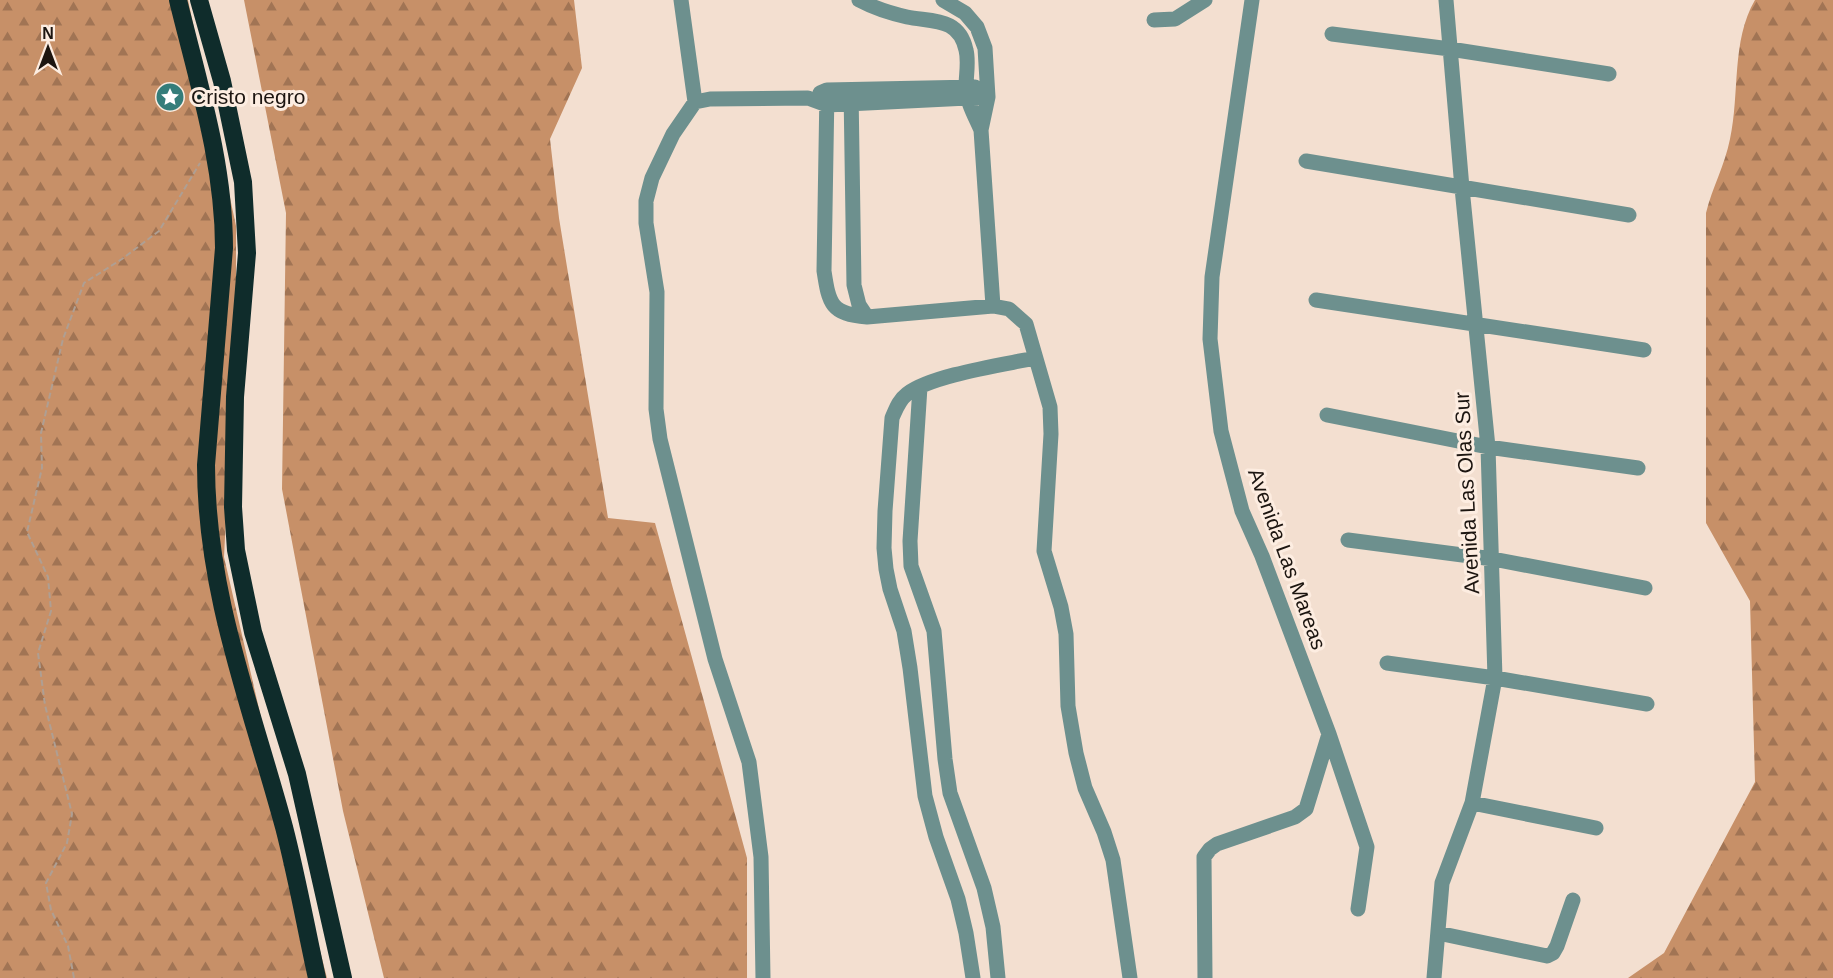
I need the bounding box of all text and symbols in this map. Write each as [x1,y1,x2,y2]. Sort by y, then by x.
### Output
north arrow [18,18,78,78]
text: N [42,25,54,42]
place icon: Cristo negro [154,81,186,113]
place label: Cristo negro [191,85,305,108]
street label: Avenida Las Olas Sur [1450,391,1483,595]
street label: Avenida Las Mareas [1244,465,1331,653]

